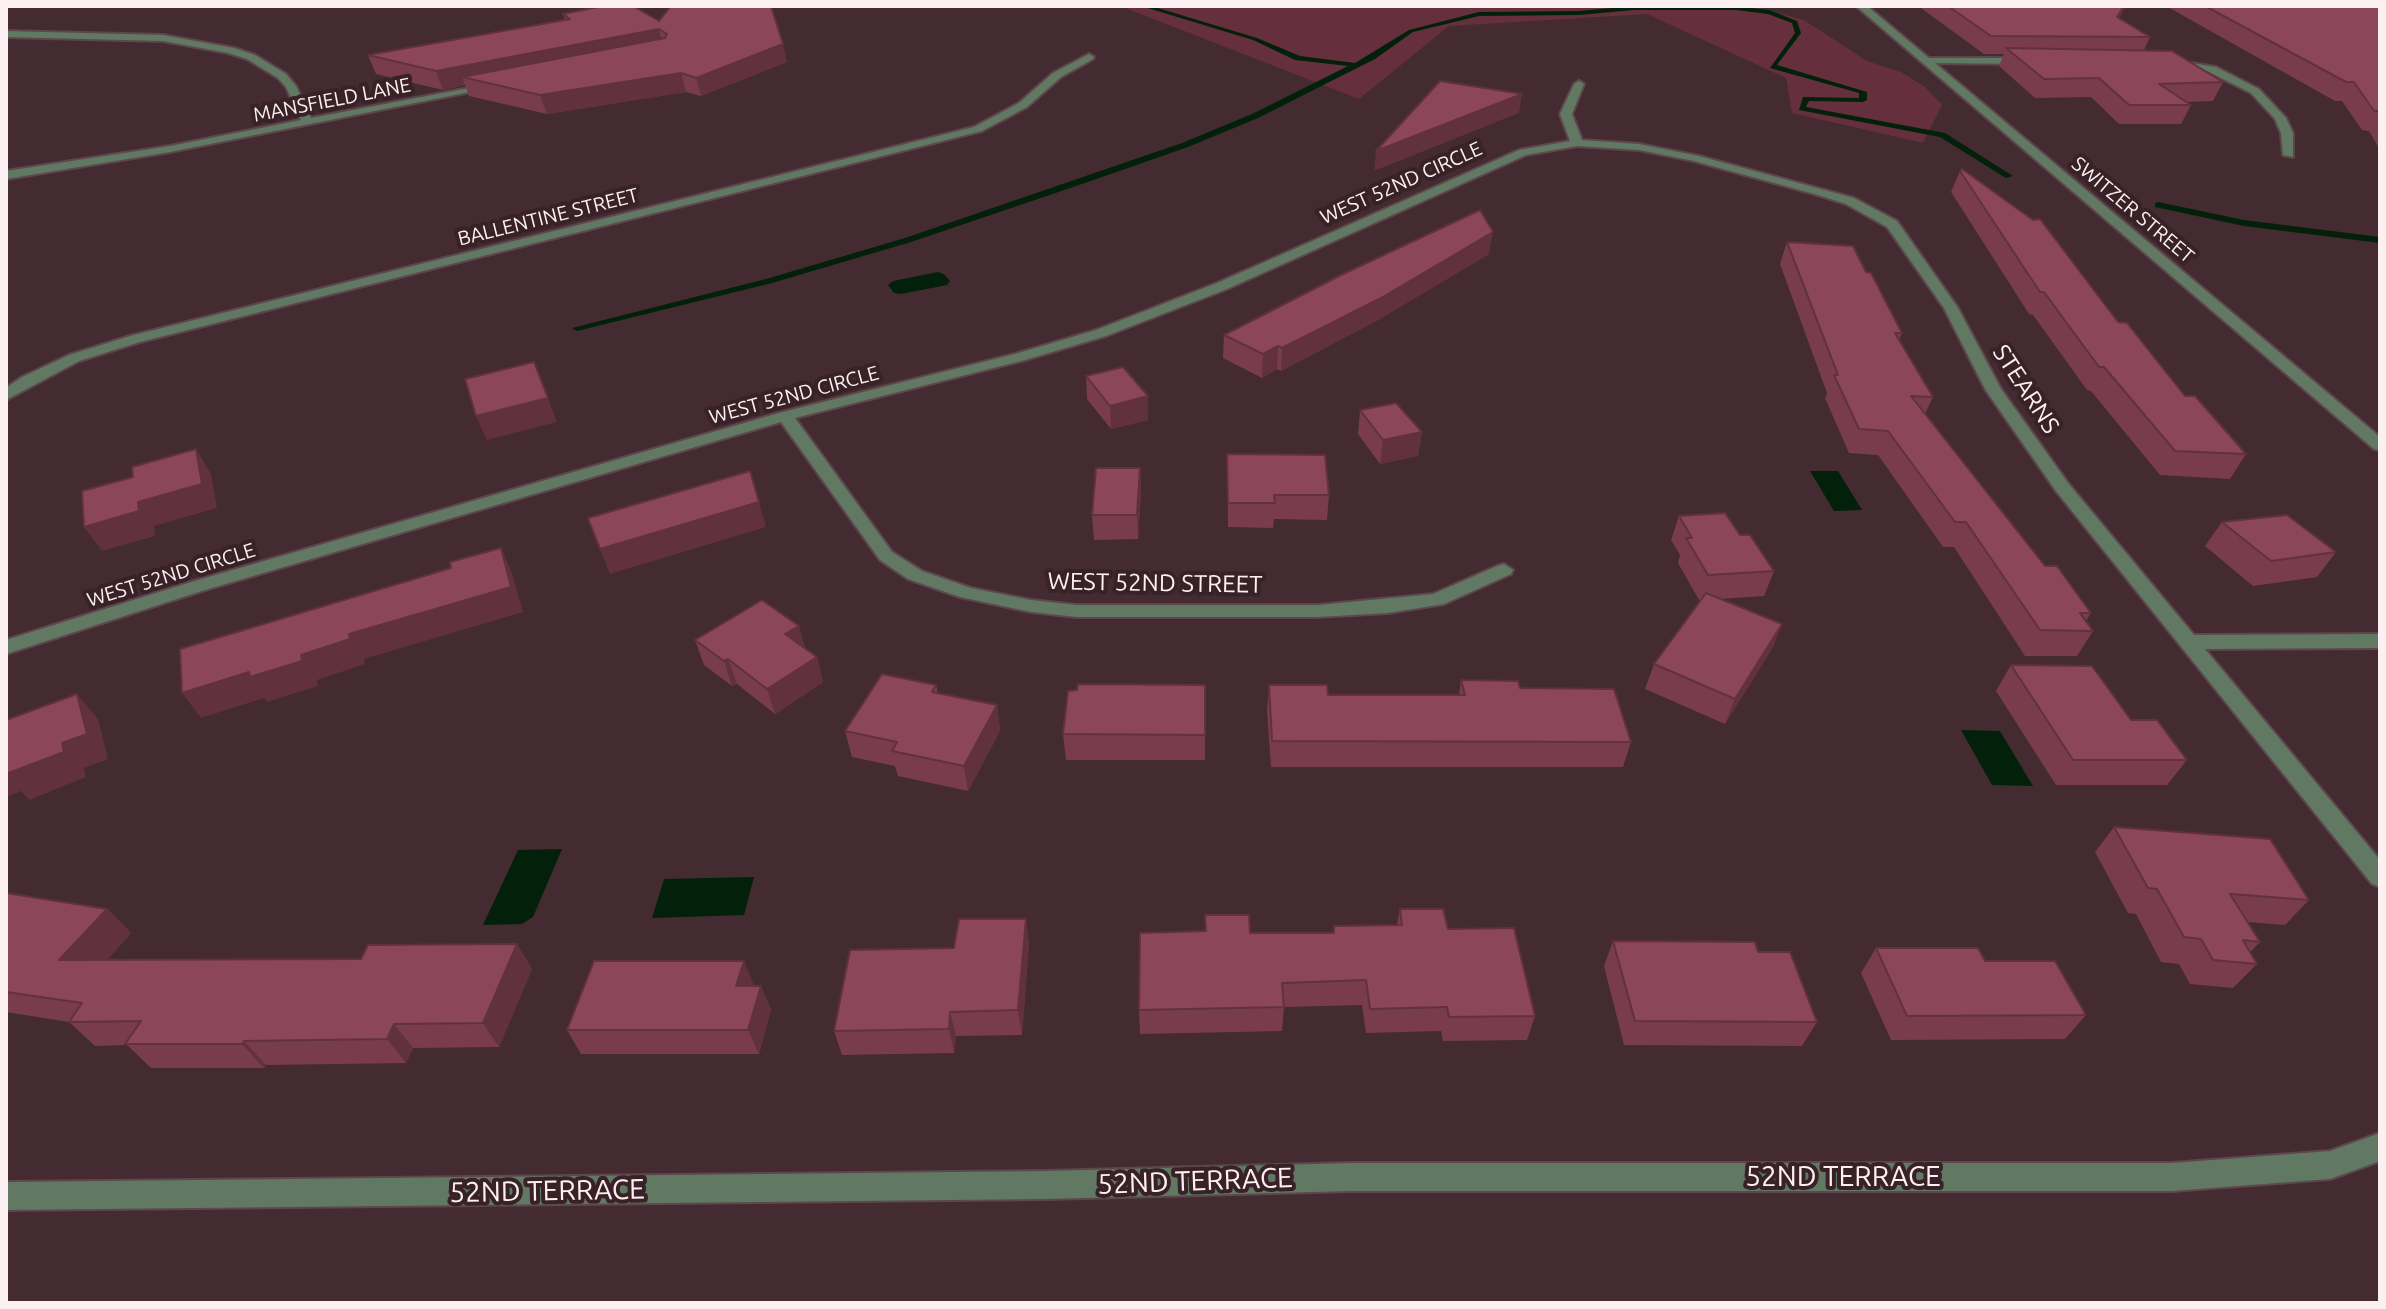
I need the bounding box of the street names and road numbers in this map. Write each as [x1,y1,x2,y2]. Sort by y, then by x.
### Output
street label: MANSFIELD LANE [251,73,413,127]
street label: WEST 52ND CIRCLE [1316,137,1486,229]
street label: SWITZER STREET [2067,152,2199,268]
street label: BALLENTINE STREET [455,183,641,251]
street label: STEARNS [1987,339,2065,439]
street label: WEST 52ND CIRCLE [707,361,881,429]
street label: WEST 52ND CIRCLE [84,538,258,612]
street label: WEST 52ND STREET [1047,567,1263,599]
street label: 52ND TERRACE [1745,1160,1941,1194]
street label: 52ND TERRACE [1097,1161,1293,1201]
street label: 52ND TERRACE [449,1172,645,1210]

